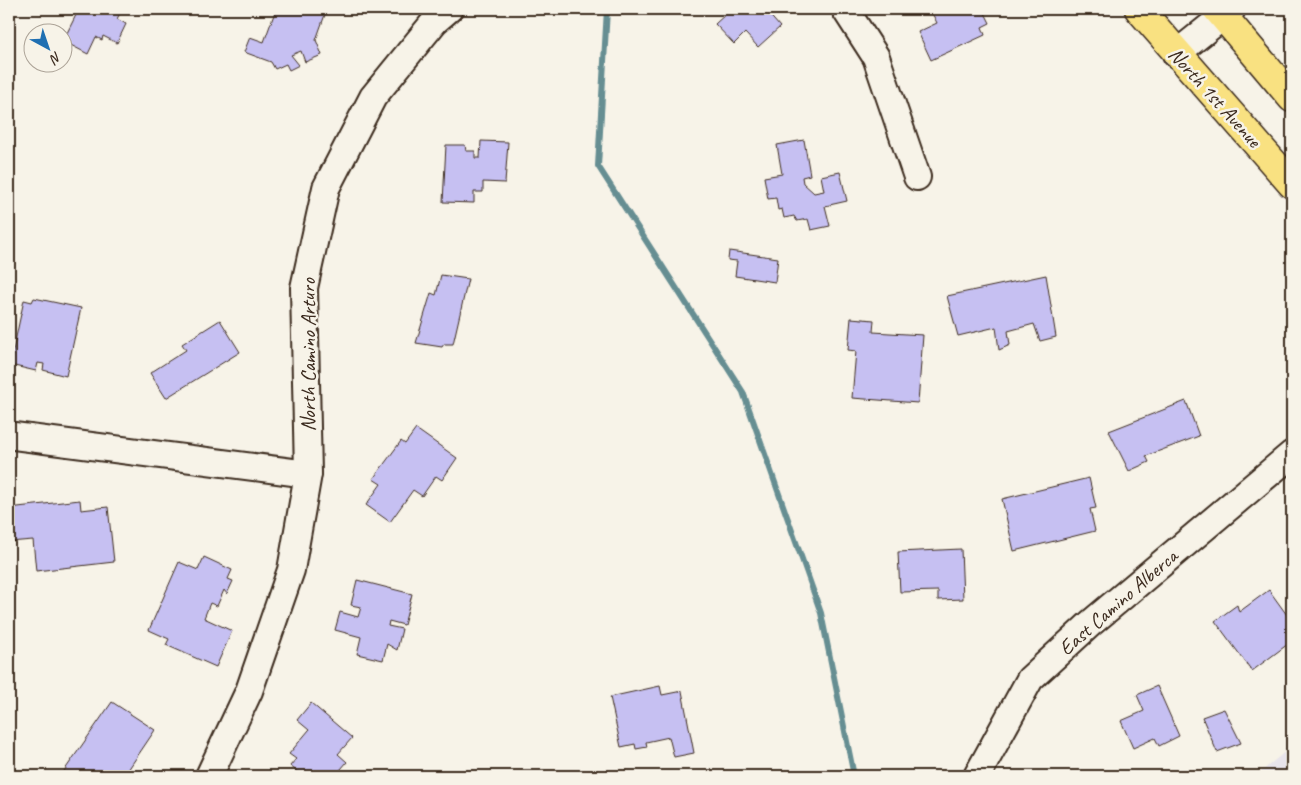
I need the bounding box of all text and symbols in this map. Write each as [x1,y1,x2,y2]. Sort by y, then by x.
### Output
north arrow [22,22,72,72]
street label: North 1st Avenue [1163,41,1268,153]
text: N [45,48,65,68]
street label: North Camino Arturo [295,277,321,432]
street label: East Camino Alberca [1053,542,1185,661]

